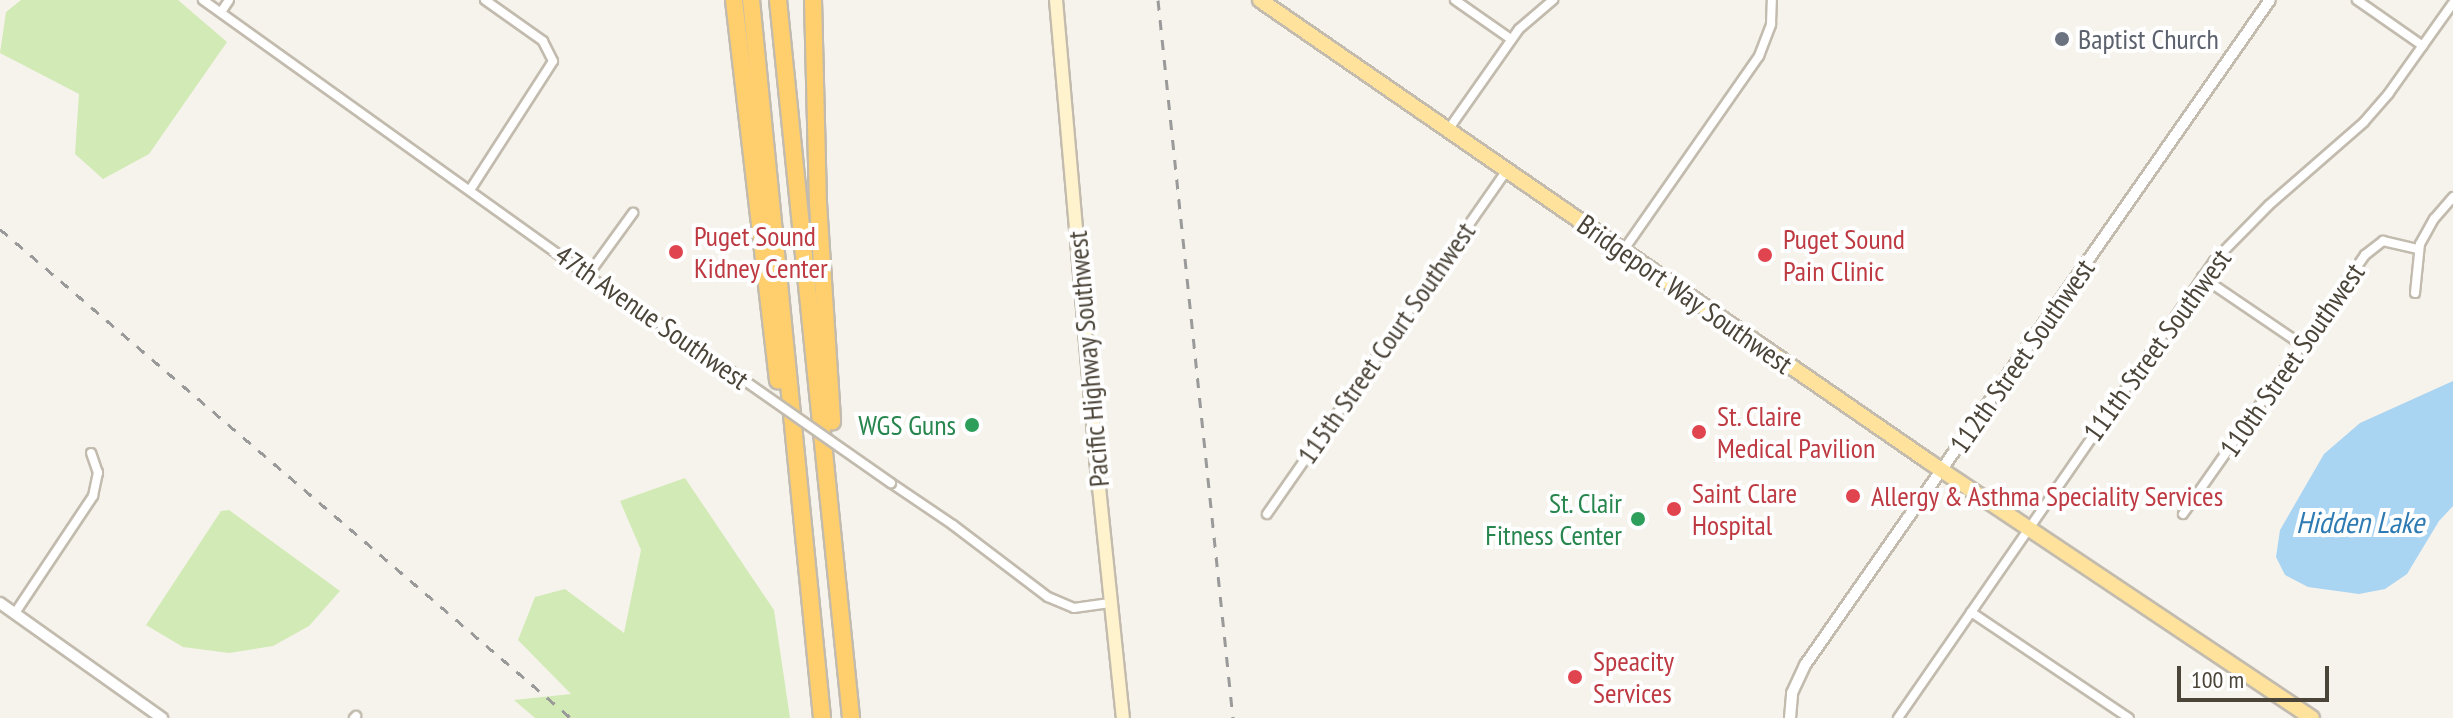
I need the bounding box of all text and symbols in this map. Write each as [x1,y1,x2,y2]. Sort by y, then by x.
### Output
place label: Baptist Church [2078,22,2219,56]
marker: Baptist Church [2053,30,2071,48]
street label: Bridgeport Way Southwest [1571,207,1799,381]
street label: 115th Street Court Southwest [1290,216,1482,470]
place label: Puget Sound Kidney Center [694,219,828,285]
place label: Puget Sound Pain Clinic [1783,222,1905,288]
street label: Pacific Highway Southwest [1060,229,1116,489]
street label: 47th Avenue Southwest [549,238,755,396]
marker: Puget Sound Kidney Center [665,241,687,263]
street label: 111th Street Southwest [2076,243,2238,447]
marker: Puget Sound Pain Clinic [1754,244,1776,266]
street label: 112th Street Southwest [1943,253,2101,459]
street label: 110th Street Southwest [2213,257,2371,463]
place label: St. Claire Medical Pavilion [1717,399,1875,465]
place label: WGS Guns [858,408,956,442]
marker: WGS Guns [963,416,981,434]
marker: St. Claire Medical Pavilion [1688,421,1710,443]
place label: Saint Clare Hospital [1692,476,1797,542]
place label: Allergy & Asthma Speciality Services [1871,479,2226,513]
marker: Allergy & Asthma Speciality Services [1842,485,1864,507]
place label: St. Clair Fitness Center [1485,486,1622,552]
marker: Saint Clare Hospital [1663,498,1685,520]
water label: Hidden Lake [2296,504,2424,540]
marker: St. Clair Fitness Center [1629,510,1647,528]
place label: Speacity Services [1593,644,1674,710]
scale bar [2181,650,2333,700]
text: 100 m [2191,664,2244,695]
marker: Speacity Services [1564,666,1586,688]

